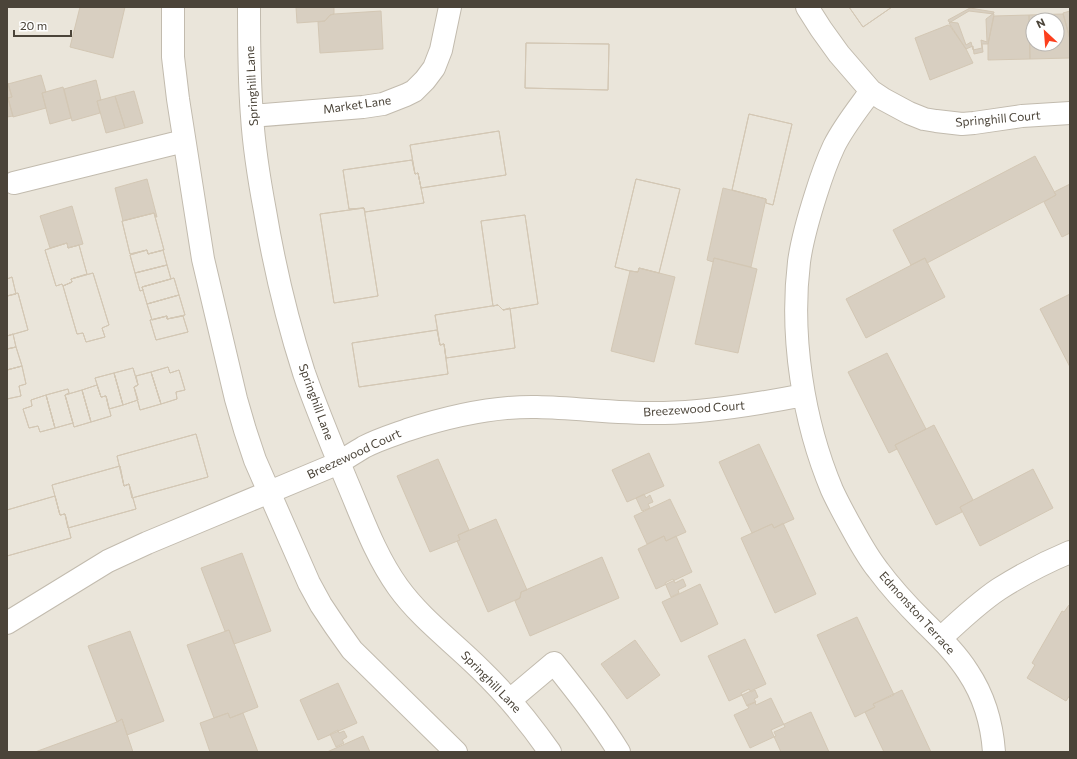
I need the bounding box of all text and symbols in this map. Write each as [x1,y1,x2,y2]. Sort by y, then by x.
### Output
scale bar [14,12,71,38]
north arrow [1025,12,1065,52]
text: N [1034,15,1047,30]
text: 20 m [20,18,47,32]
street label: Springhill Lane [242,46,260,126]
street label: Market Lane [322,92,392,116]
street label: Springhill Court [955,107,1041,129]
street label: Springhill Lane [297,362,337,442]
street label: Breezewood Court [643,397,745,419]
street label: Breezewood Court [304,425,403,481]
street label: Edmonston Terrace [877,568,959,657]
street label: Springhill Lane [459,648,525,715]

